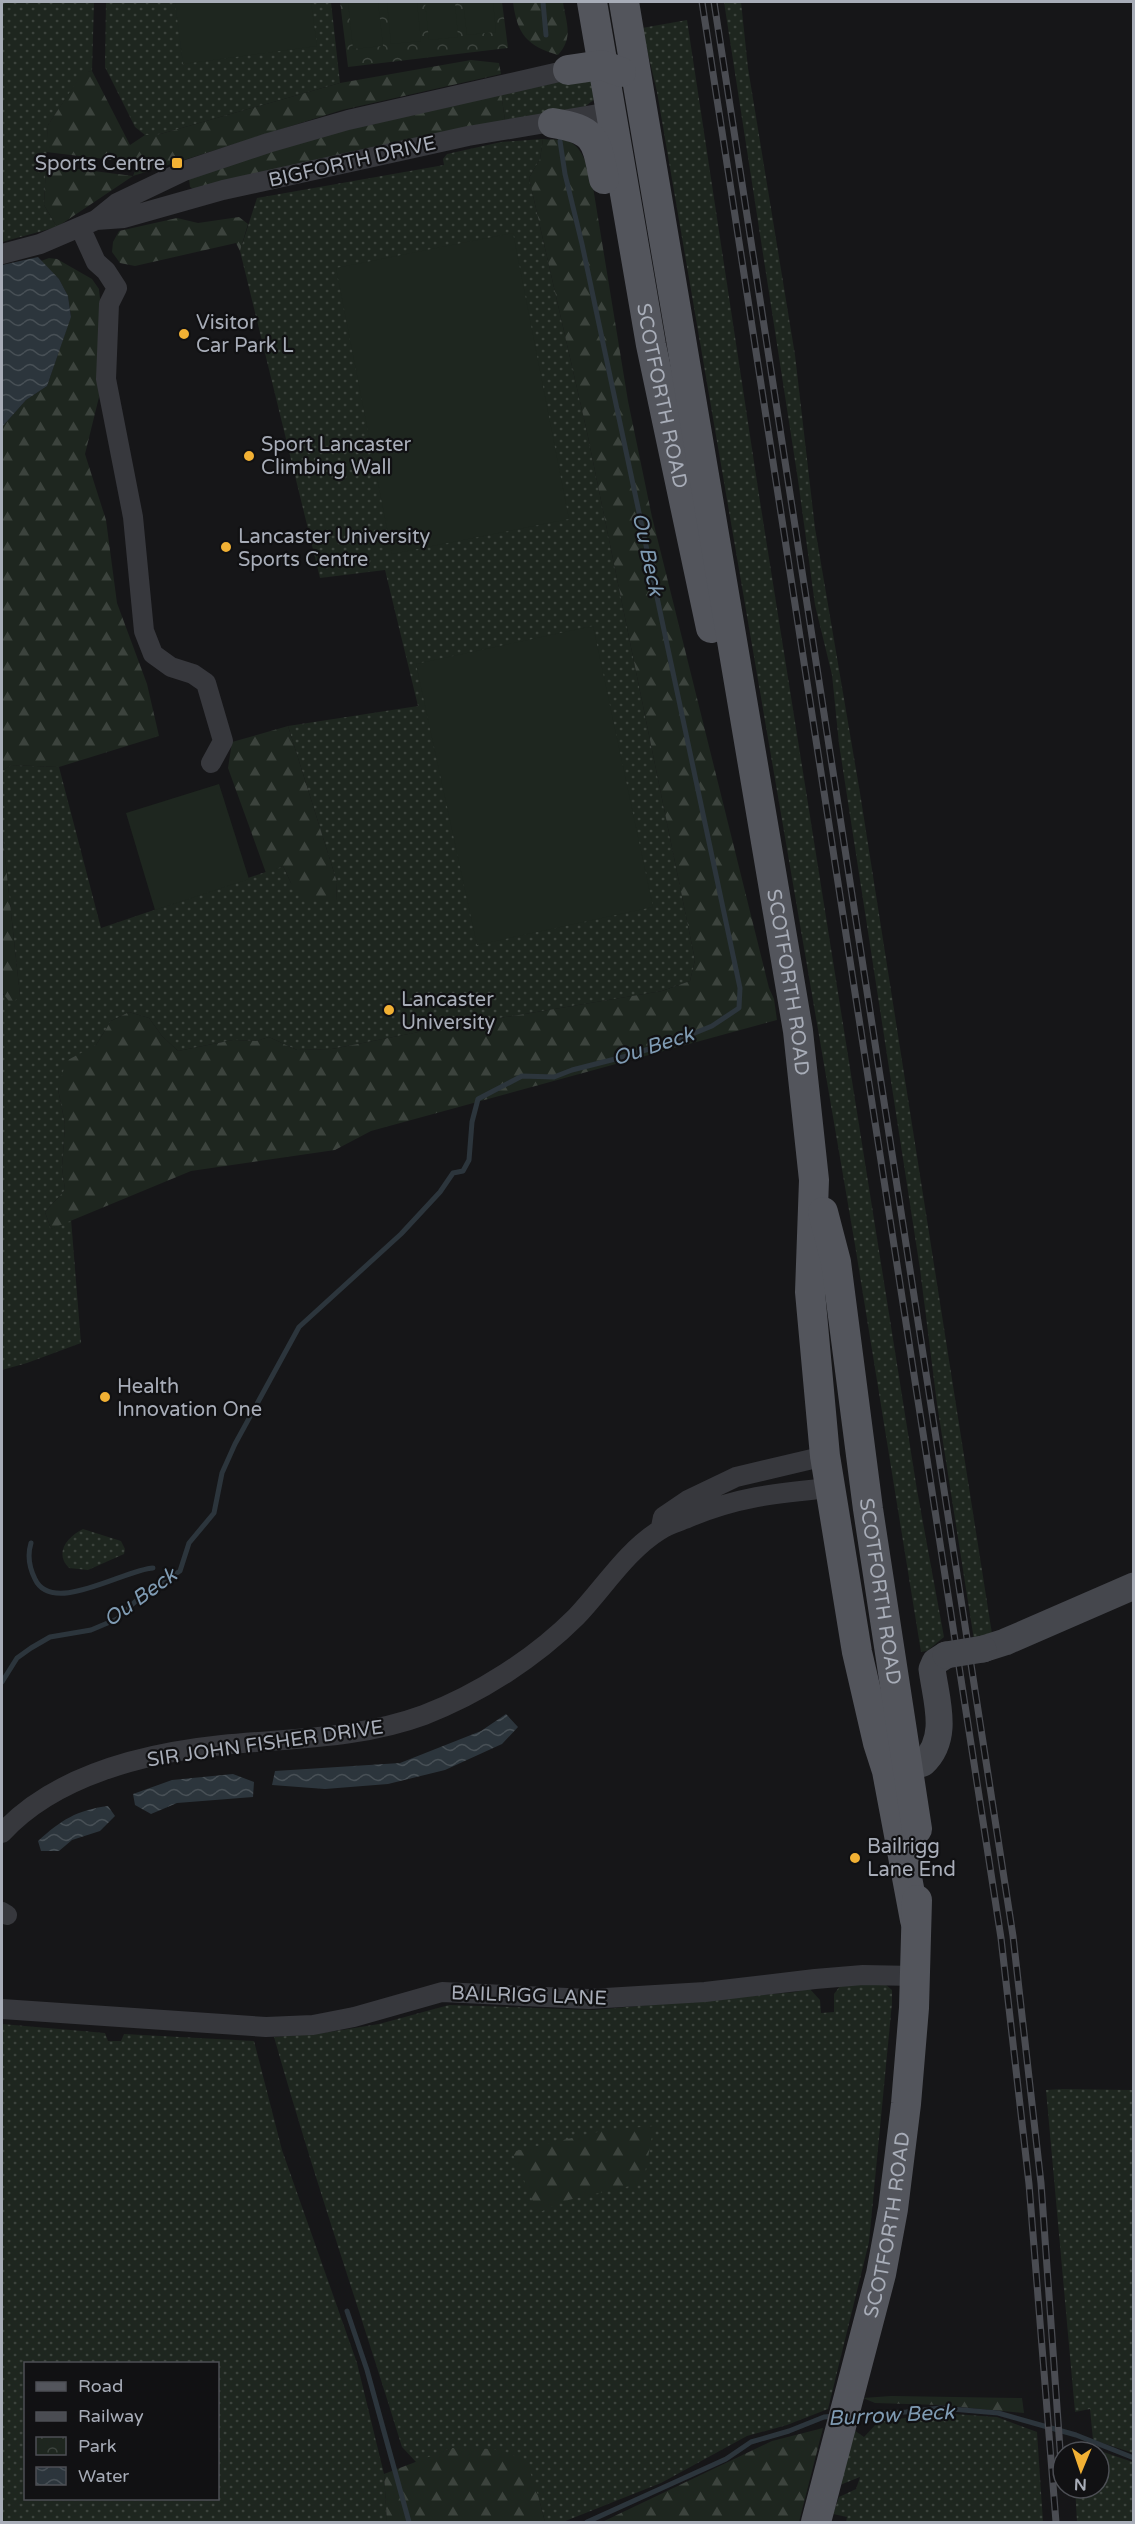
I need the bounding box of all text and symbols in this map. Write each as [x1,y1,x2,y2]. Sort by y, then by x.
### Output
street label: BIGFORTH DRIVE [266,131,438,193]
place label: Sports Centre [35,152,165,176]
marker: Sports Centre [170,156,184,170]
street label: SCOTFORTH ROAD [631,301,692,491]
place label: Visitor Car Park L [196,311,294,358]
marker: Visitor Car Park L [177,327,191,341]
place label: Sport Lancaster Climbing Wall [261,433,412,480]
marker: Sport Lancaster Climbing Wall [242,449,256,463]
water label: Ou Beck [627,510,669,599]
place label: Lancaster University Sports Centre [238,525,431,572]
marker: Lancaster University Sports Centre [219,540,233,554]
street label: SCOTFORTH ROAD [761,887,814,1077]
place label: Lancaster University [401,988,496,1035]
marker: Lancaster University [382,1003,396,1017]
water label: Ou Beck [609,1021,698,1071]
place label: Health Innovation One [117,1375,262,1422]
marker: Health Innovation One [98,1390,112,1404]
street label: SCOTFORTH ROAD [854,1497,906,1687]
water label: Ou Beck [99,1562,183,1632]
street label: SIR JOHN FISHER DRIVE [145,1716,385,1772]
place label: Bailrigg Lane End [867,1835,956,1882]
marker: Bailrigg Lane End [848,1851,862,1865]
street label: BAILRIGG LANE [450,1981,607,2011]
street label: SCOTFORTH ROAD [859,2130,915,2321]
legend [24,2362,219,2500]
text: Road [78,2375,123,2397]
water label: Burrow Beck [827,2400,956,2431]
text: Railway [78,2405,144,2427]
text: Park [78,2435,117,2457]
north arrow [1051,2440,1111,2500]
text: Water [78,2465,129,2487]
text: N [1074,2474,1087,2494]

